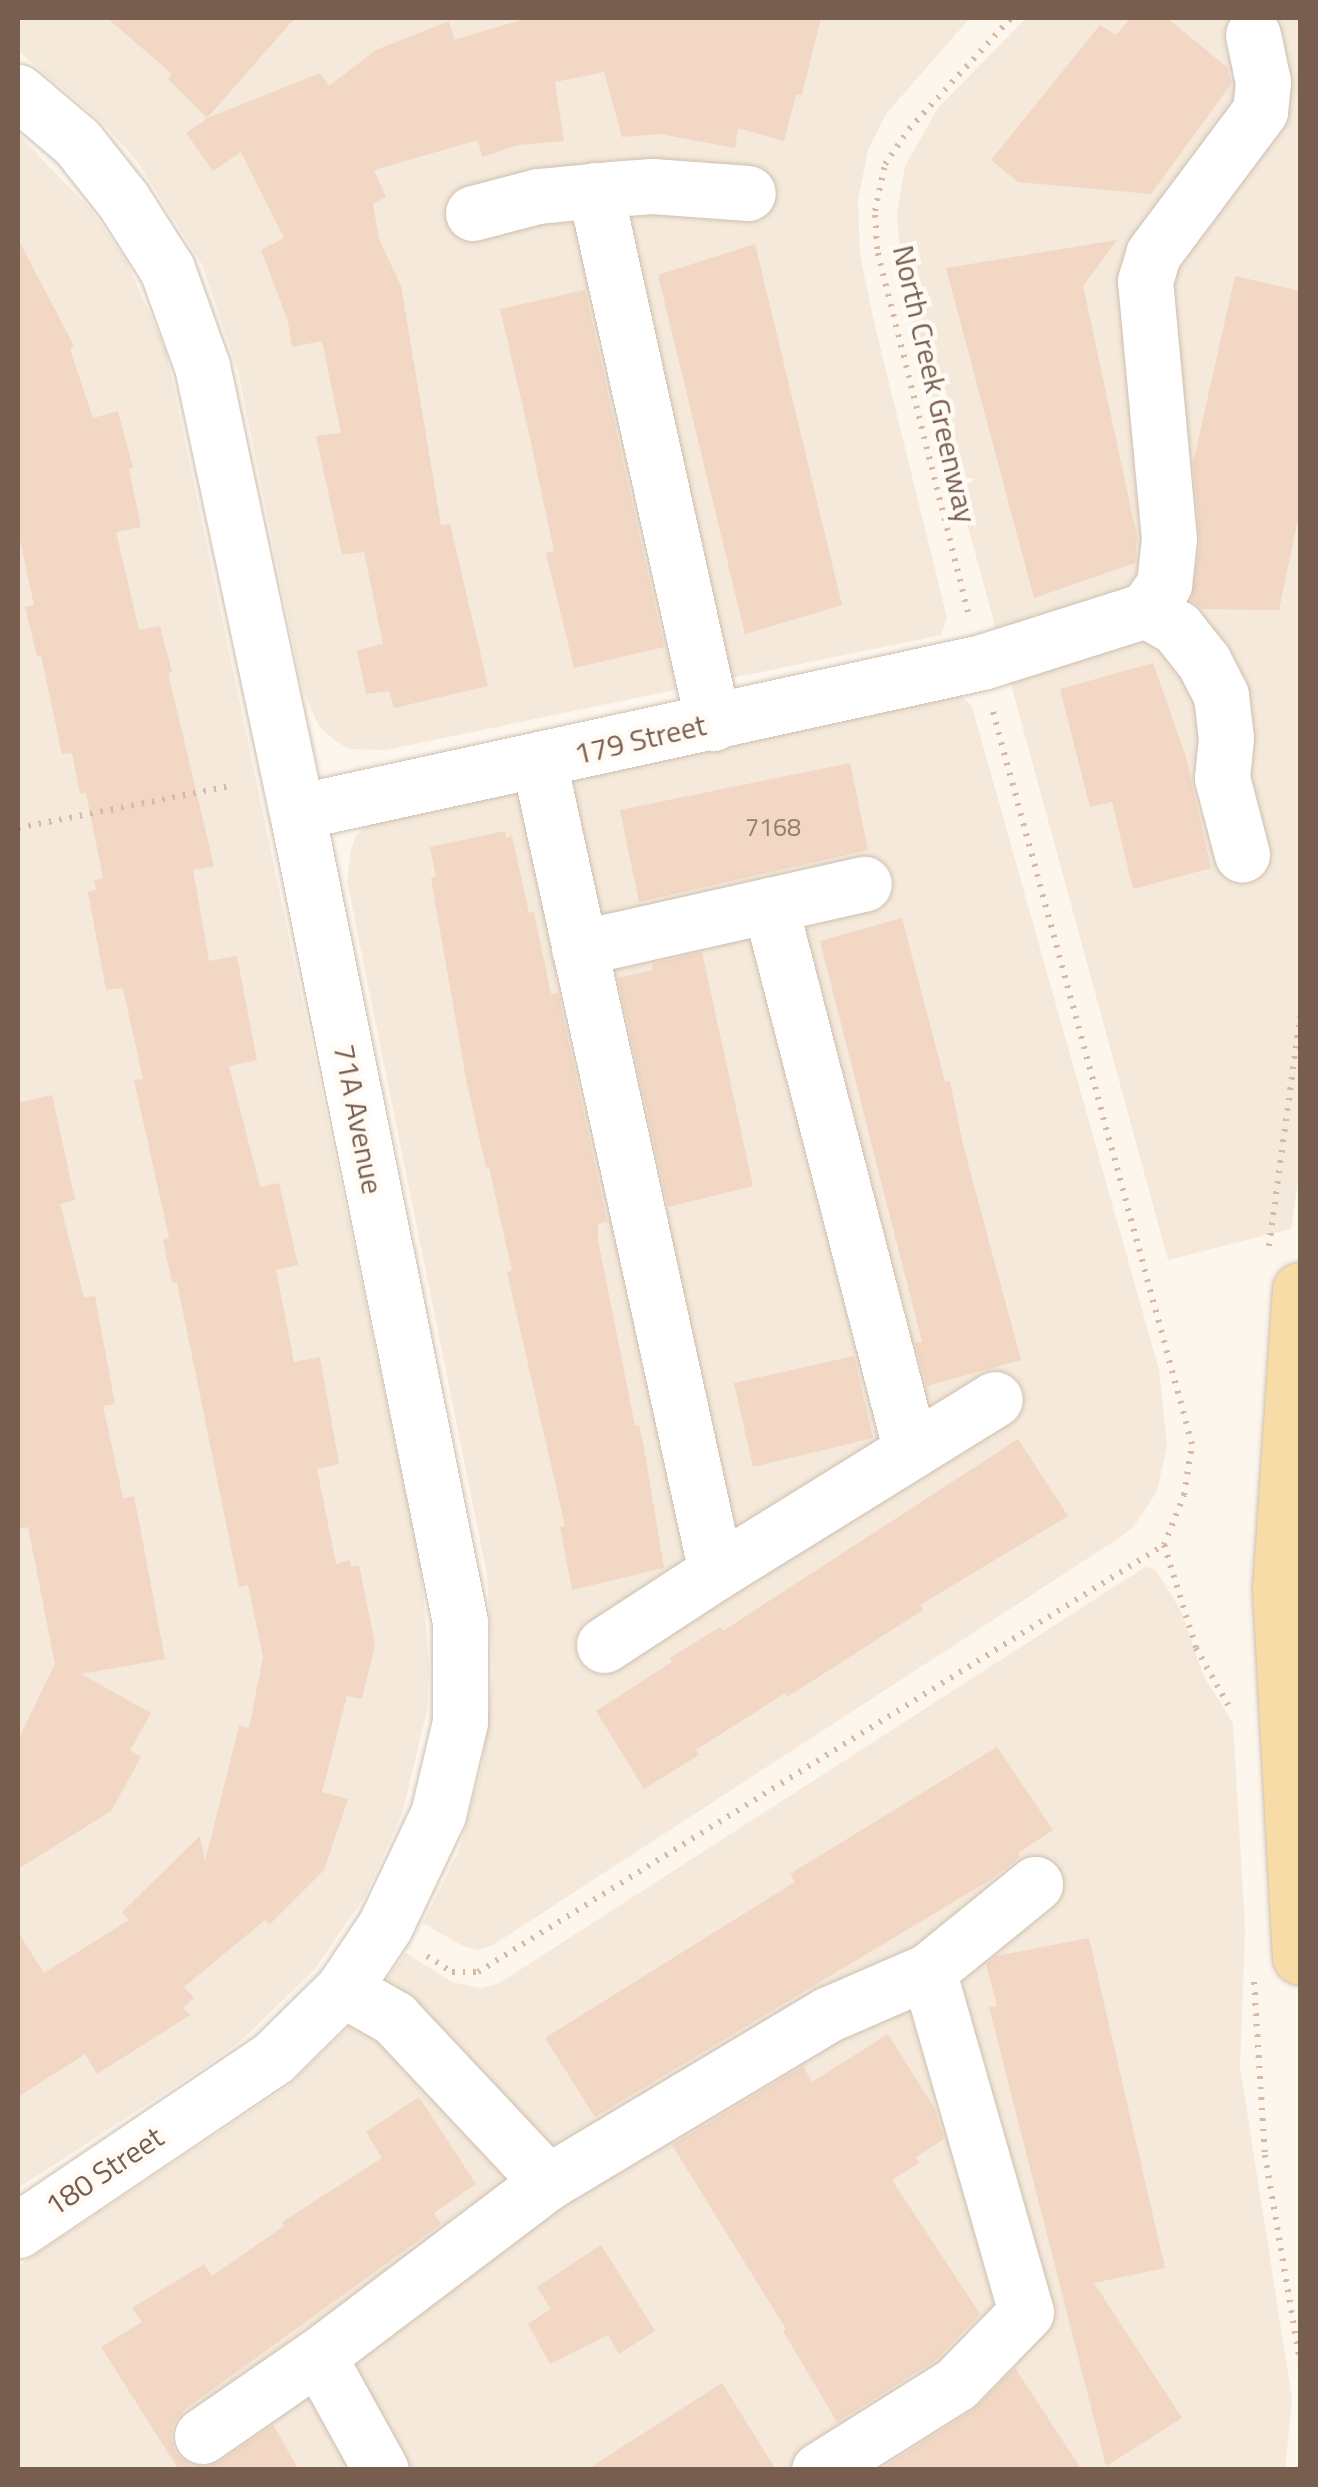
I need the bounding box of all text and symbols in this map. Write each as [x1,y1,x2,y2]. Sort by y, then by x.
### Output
street label: North Creek Greenway [886,242,984,526]
street label: 179 Street [571,706,709,772]
house number: 7168 [745,812,801,842]
street label: 71A Avenue [327,1041,391,1197]
street label: 180 Street [38,2119,170,2223]

